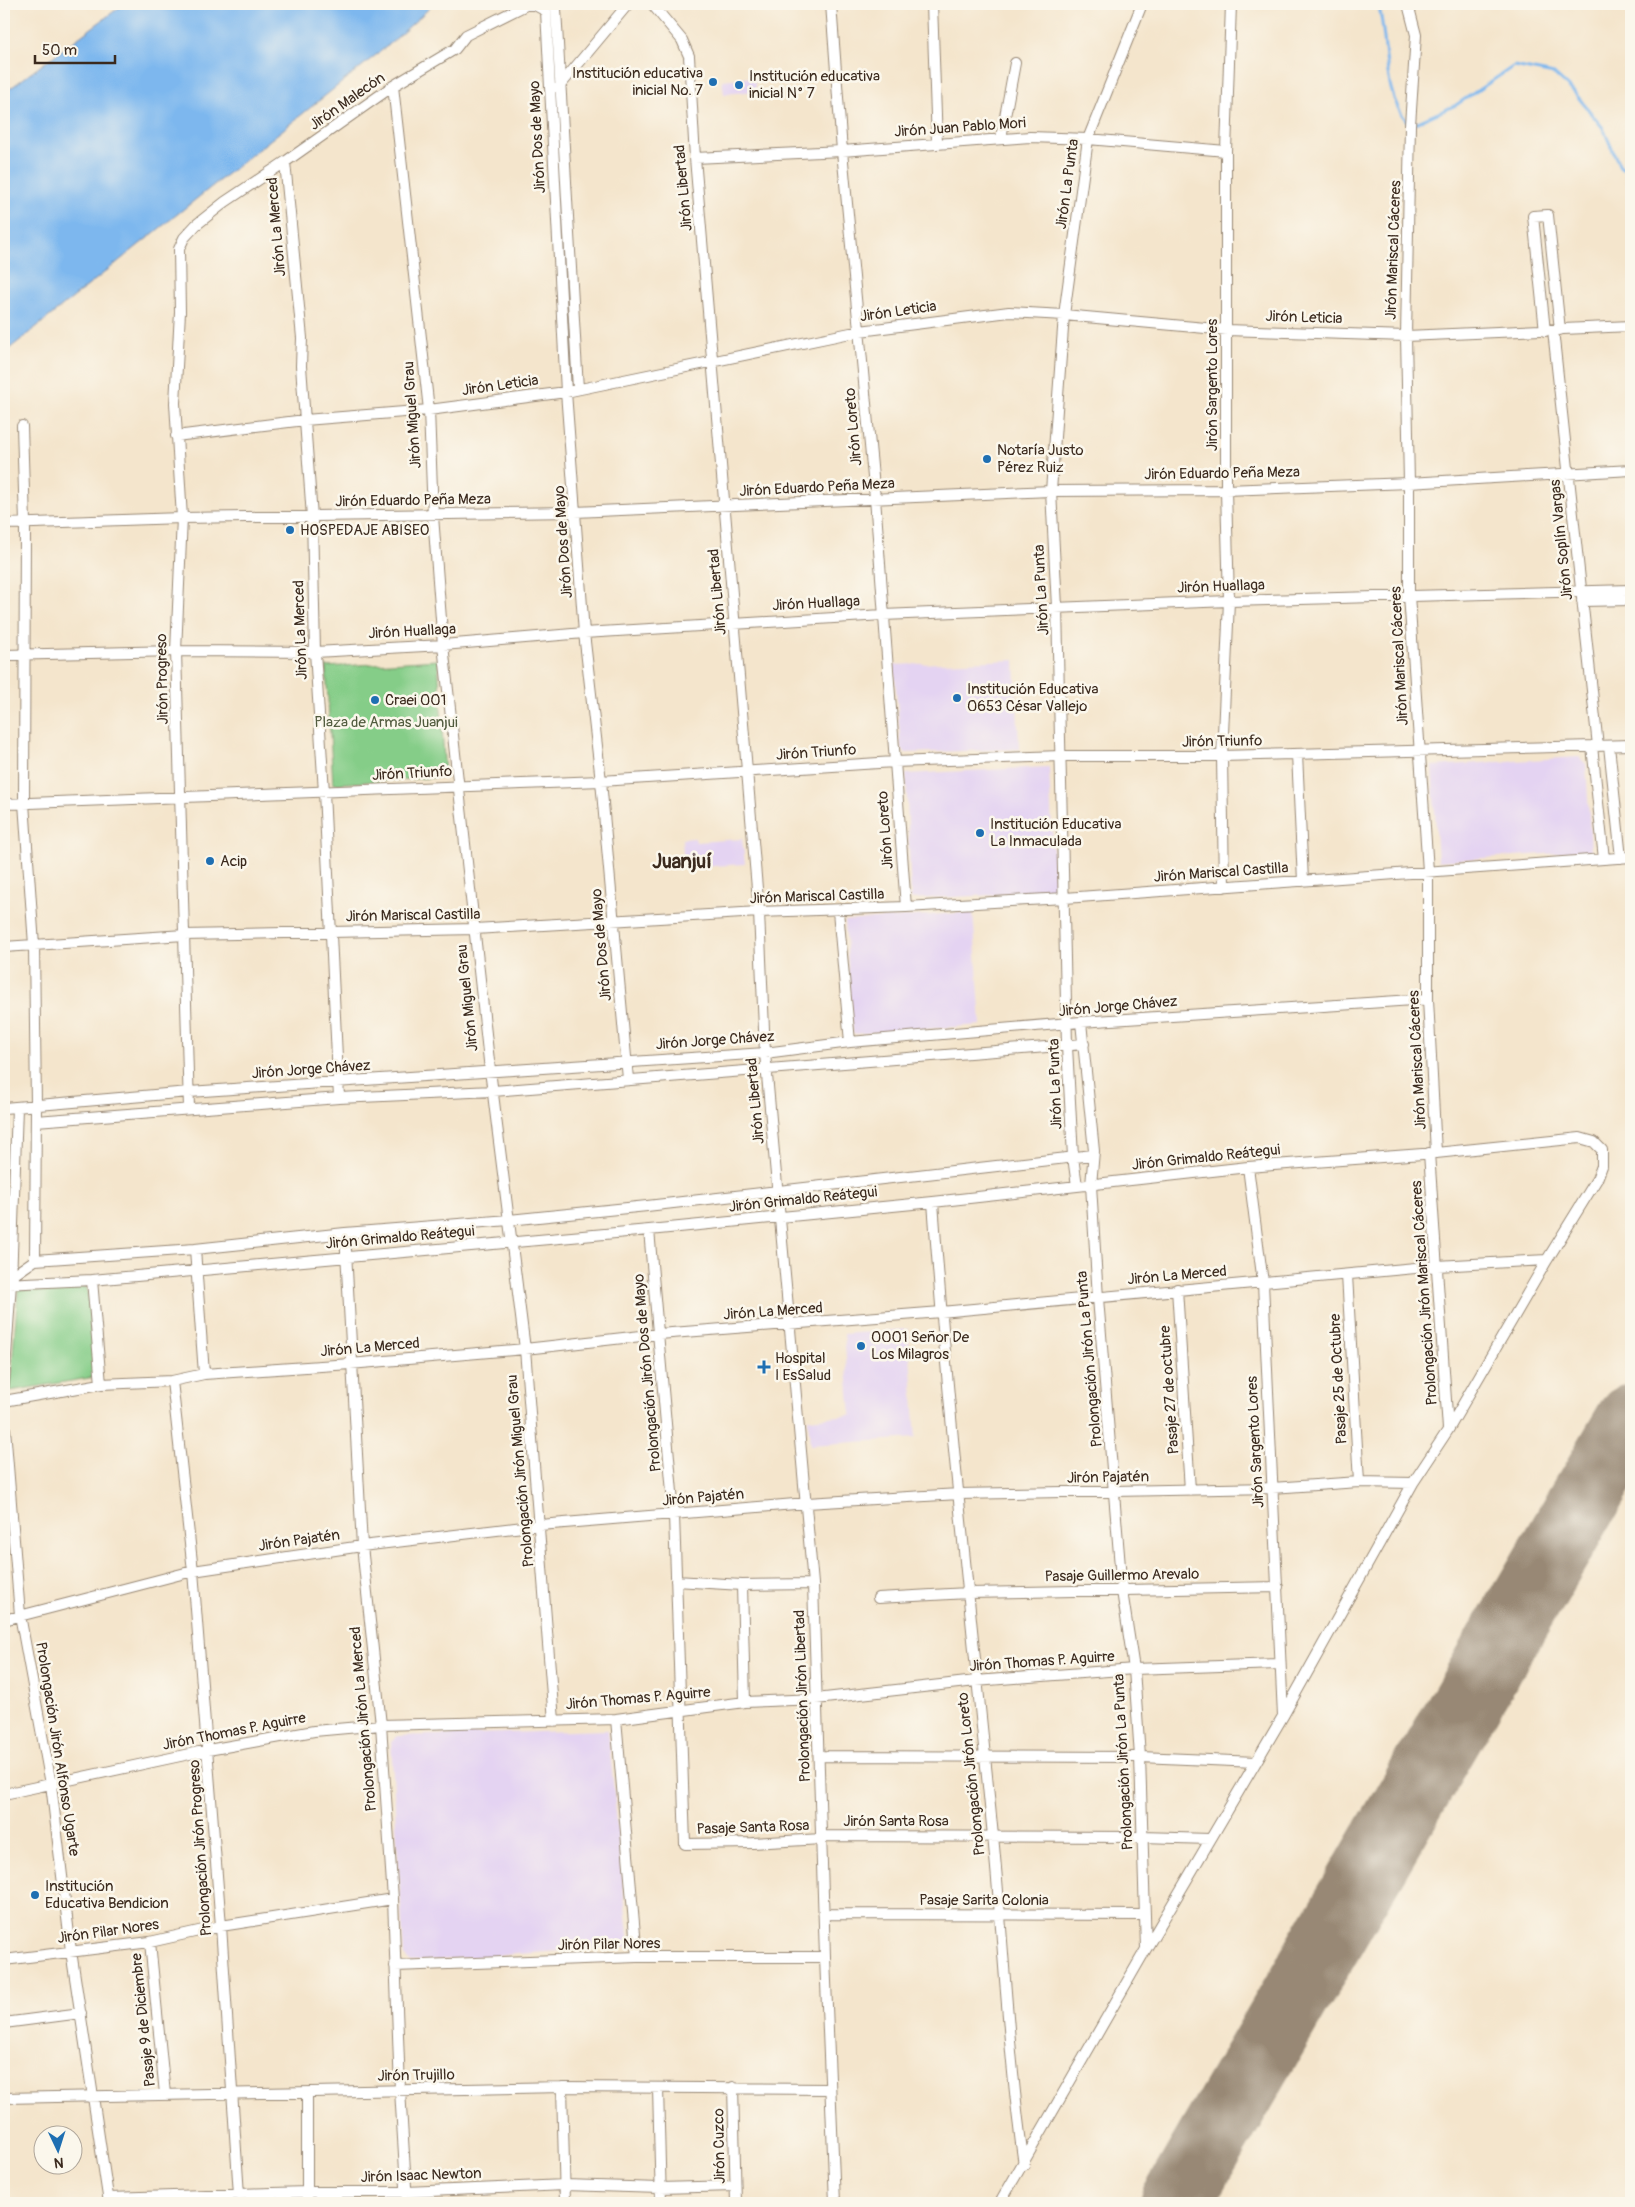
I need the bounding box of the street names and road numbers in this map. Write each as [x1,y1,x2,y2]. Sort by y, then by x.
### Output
street label: Jirón Malecón [306,68,389,134]
street label: Jirón Dos de Mayo [525,80,550,194]
street label: Jirón Juan Pablo Mori [894,113,1027,142]
street label: Jirón La Punta [1052,138,1083,230]
street label: Jirón Libertad [670,144,697,232]
street label: Jirón La Merced [263,176,290,277]
street label: Jirón Mariscal Cáceres [1382,180,1405,320]
street label: Jirón Leticia [859,297,938,326]
street label: Jirón Leticia [1265,307,1343,328]
street label: Jirón Sargento Lores [1203,319,1222,451]
street label: Jirón Miguel Grau [399,361,426,469]
street label: Jirón Leticia [461,371,540,400]
street label: Jirón Loreto [841,387,866,467]
street label: Jirón Eduardo Peña Meza [1144,463,1300,484]
street label: Jirón Eduardo Peña Meza [739,474,895,501]
street label: Jirón Soplín Vargas [1546,478,1577,601]
street label: Jirón Dos de Mayo [550,485,577,599]
street label: Jirón Eduardo Peña Meza [335,490,491,511]
street label: Jirón La Punta [1030,544,1053,636]
street label: Jirón Libertad [704,548,731,636]
street label: Jirón Huallaga [1177,575,1265,598]
street label: Jirón La Merced [289,580,312,680]
street label: Jirón Mariscal Cáceres [1386,586,1413,726]
street label: Jirón Huallaga [772,592,860,615]
street label: Jirón Huallaga [368,620,456,643]
street label: Jirón Progreso [152,633,173,725]
street label: Jirón Triunfo [1182,731,1262,752]
street label: Jirón Triunfo [775,740,857,765]
street label: Jirón Triunfo [371,762,453,785]
street label: Jirón Loreto [873,790,898,870]
street label: Jirón Mariscal Castilla [1153,858,1289,887]
street label: Jirón Mariscal Castilla [749,885,885,908]
street label: Jirón Dos de Mayo [587,888,616,1002]
street label: Jirón Mariscal Castilla [345,905,481,926]
street label: Jirón Miguel Grau [452,944,483,1052]
street label: Jirón Mariscal Cáceres [1404,990,1431,1130]
street label: Jirón Jorge Chávez [1058,992,1178,1021]
street label: Jirón Jorge Chávez [655,1027,775,1054]
street label: Jirón La Punta [1044,1038,1067,1130]
street label: Jirón Jorge Chávez [251,1056,371,1083]
street label: Jirón Libertad [742,1057,769,1145]
street label: Jirón Grimaldo Reátegui [1131,1140,1282,1175]
street label: Prolongación Jirón Mariscal Cáceres [1407,1180,1442,1406]
street label: Jirón Grimaldo Reátegui [728,1182,879,1217]
street label: Jirón Grimaldo Reátegui [325,1222,476,1253]
street label: Jirón La Merced [1127,1262,1228,1289]
street label: Prolongación Jirón La Punta [1072,1270,1107,1448]
street label: Prolongación Jirón Dos de Mayo [629,1273,666,1473]
street label: Jirón La Merced [723,1299,823,1324]
street label: Pasaje 25 de Octubre [1326,1313,1351,1445]
street label: Pasaje 27 de octubre [1155,1324,1183,1455]
street label: Jirón La Merced [320,1334,421,1361]
street label: Prolongación Jirón Miguel Grau [503,1374,538,1568]
street label: Jirón Sargento Lores [1243,1375,1268,1509]
street label: Jirón Pajatén [1067,1467,1149,1488]
street label: Jirón Pajatén [661,1484,745,1511]
street label: Jirón Pajatén [257,1525,341,1556]
street label: Pasaje Guillermo Arevalo [1045,1565,1199,1586]
street label: Prolongación Jirón Libertad [790,1609,815,1783]
street label: Prolongación Jirón La Merced [346,1626,381,1812]
street label: Prolongación Jirón Alfonso Ugarte [31,1641,84,1858]
street label: Jirón Thomas P. Aguirre [969,1647,1116,1676]
street label: Prolongación Jirón La Punta [1109,1673,1138,1851]
street label: Jirón Thomas P. Aguirre [565,1683,712,1714]
street label: Prolongación Jirón Loreto [953,1691,990,1857]
street label: Jirón Thomas P. Aguirre [161,1708,308,1755]
street label: Prolongación Jirón Progreso [185,1759,216,1937]
street label: Jirón Santa Rosa [843,1812,949,1831]
street label: Pasaje Santa Rosa [696,1816,810,1839]
street label: Pasaje Sarita Colonia [919,1891,1049,1910]
street label: Jirón Pilar Nores [56,1915,160,1948]
street label: Jirón Pilar Nores [558,1934,661,1955]
street label: Pasaje 9 de Diciembre [127,1952,160,2088]
street label: Jirón Trujillo [377,2065,455,2086]
street label: Jirón Cuzco [709,2108,730,2184]
street label: Jirón Isaac Newton [360,2164,482,2187]

